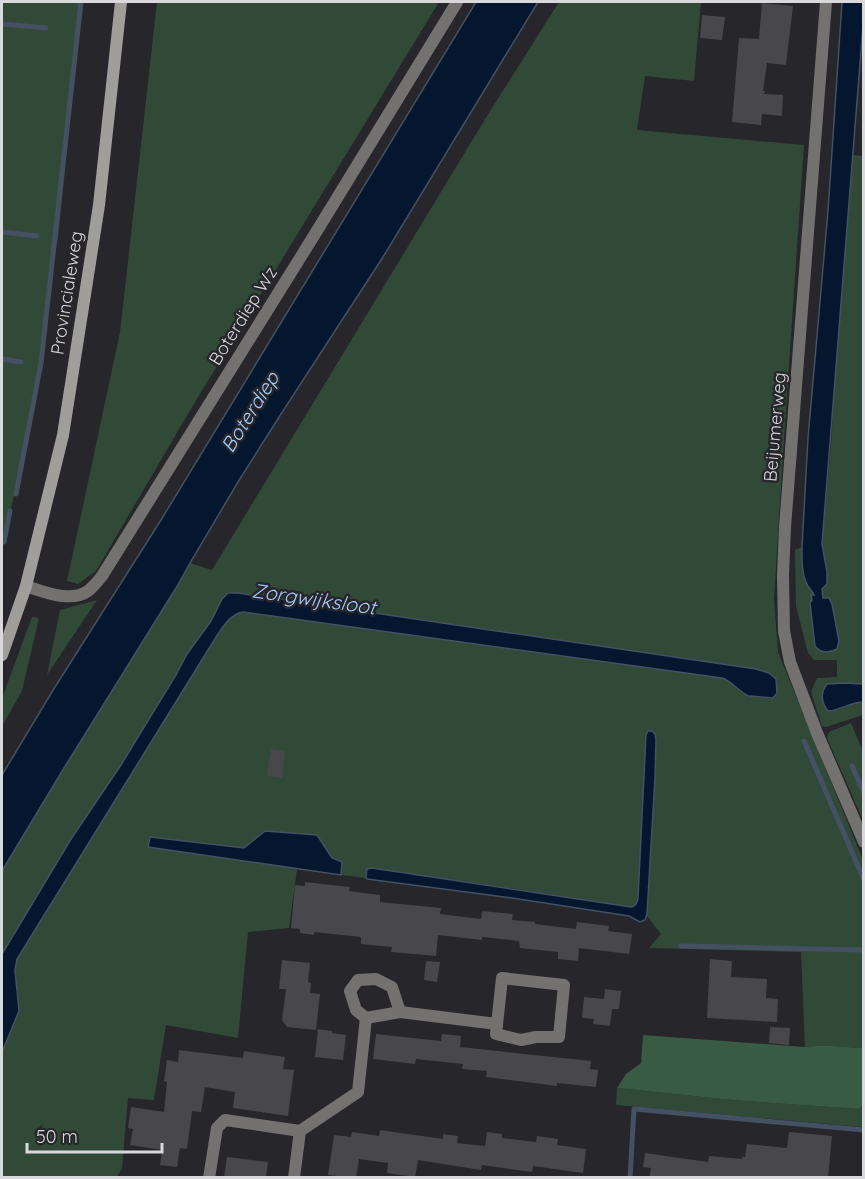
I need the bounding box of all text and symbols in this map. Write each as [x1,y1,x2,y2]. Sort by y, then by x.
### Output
street label: Provincialeweg [45,229,88,356]
street label: Boterdiep Wz [203,262,282,369]
water label: Boterdiep [215,366,285,457]
street label: Beijumerweg [758,371,791,483]
water label: Zorgwijksloot [251,577,380,620]
scale bar [27,1116,162,1154]
text: 50 m [36,1125,78,1148]

